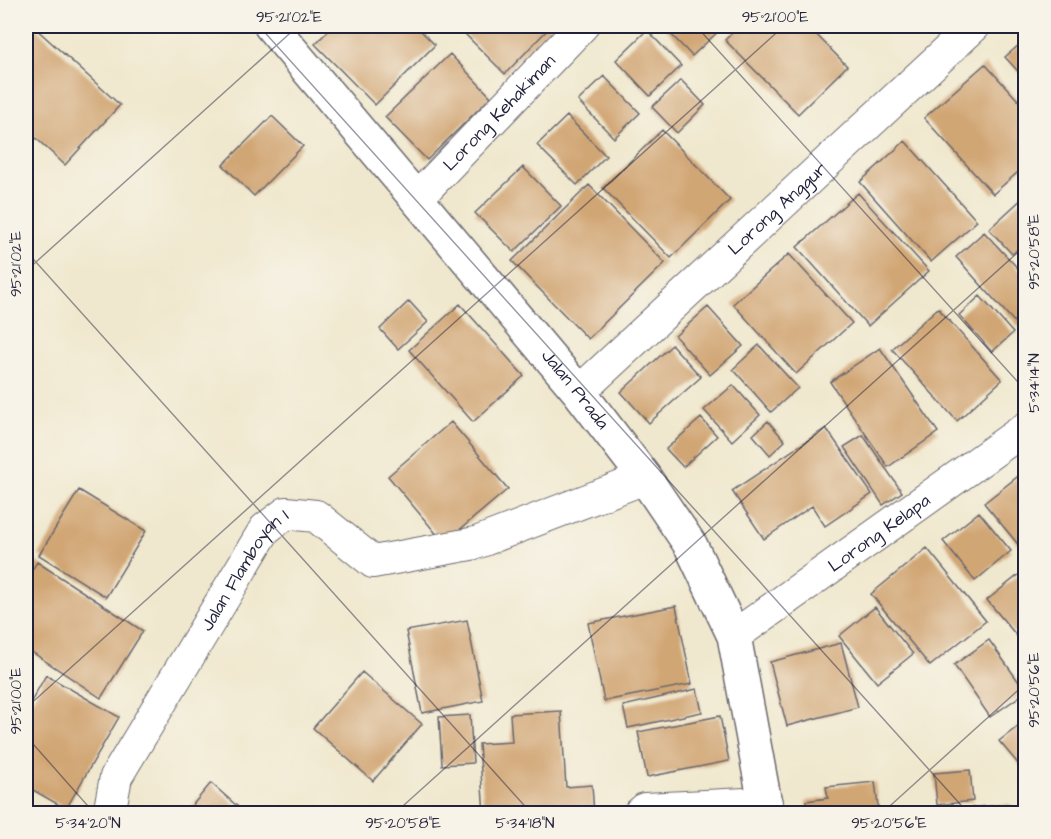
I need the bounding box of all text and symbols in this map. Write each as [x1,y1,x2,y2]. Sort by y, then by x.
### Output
text: 95°21'02"E [256,7,322,28]
text: 95°21'00"E [742,7,808,28]
street label: Lorong Kehakiman [437,49,561,176]
street label: Lorong Anggur [722,156,832,261]
text: 95°20'58"E [1024,214,1045,290]
text: 95°21'02"E [6,231,27,297]
street label: Jalan Prada [536,344,615,434]
text: 5°34'14"N [1024,353,1045,413]
street label: Lorong Kelapa [823,488,935,578]
street label: Jalan Flamboyan I [194,503,294,636]
text: 95°20'56"E [1024,652,1045,728]
text: 95°21'00"E [6,668,27,734]
text: 5°34'20"N [55,813,121,834]
text: 95°20'58"E [365,813,441,834]
text: 5°34'18"N [496,813,554,834]
text: 95°20'56"E [851,813,927,834]

